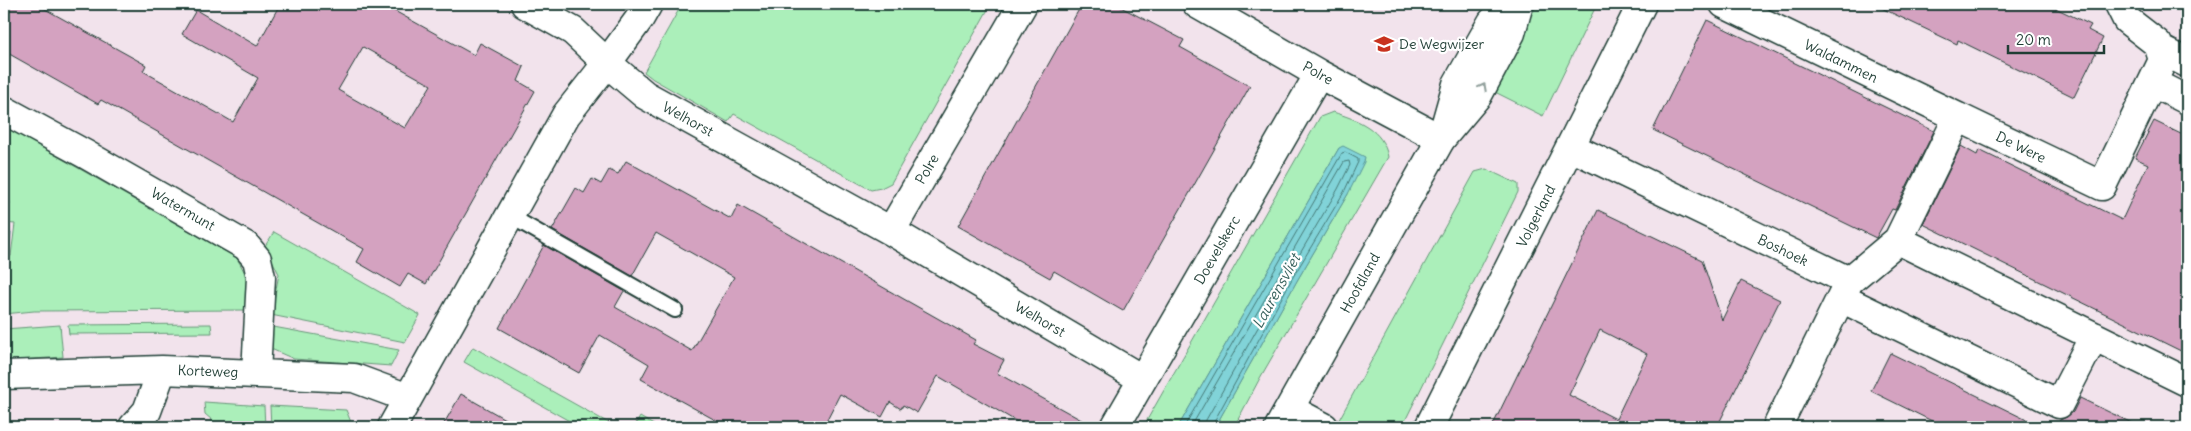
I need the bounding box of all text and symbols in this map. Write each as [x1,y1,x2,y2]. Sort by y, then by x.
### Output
scale bar [2008,22,2105,54]
text: 20 m [2016,30,2051,49]
school or university icon: De Wegwijzer [1373,33,1395,55]
place label: De Wegwijzer [1399,35,1485,53]
street label: Waldammen [1801,35,1881,87]
street label: Polre [1300,57,1336,89]
one-way arrow [1477,83,1487,92]
street label: Welhorst [659,98,717,140]
street label: De Were [1993,127,2049,167]
street label: Polre [911,151,943,187]
street label: Volgerland [1513,182,1559,250]
street label: Watermunt [148,183,219,235]
street label: Doevelskerc [1190,212,1244,288]
street label: Boshoek [1755,230,1811,270]
water label: Laurensvliet [1248,249,1305,331]
street label: Hoofdland [1336,250,1384,316]
street label: Welhorst [1011,297,1069,341]
street label: Korteweg [177,361,239,381]

